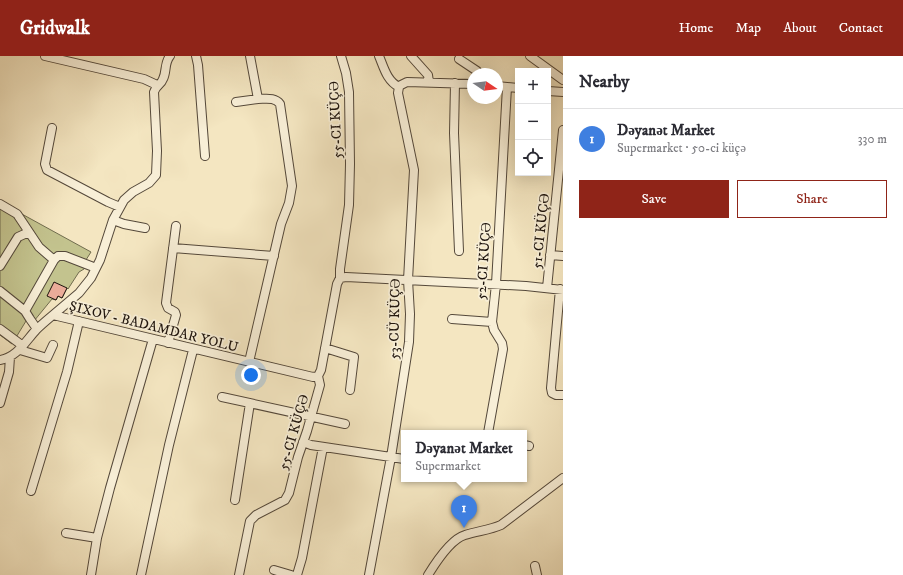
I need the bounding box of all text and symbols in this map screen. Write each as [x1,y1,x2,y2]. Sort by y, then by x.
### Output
text: Gridwalk [20,17,90,40]
text: Home [679,19,713,37]
text: Map [735,19,761,37]
text: About [783,19,817,37]
text: Contact [839,19,883,37]
north arrow [467,68,503,104]
map controls [515,68,551,176]
button: + [515,68,551,104]
text: Nearby [579,71,629,93]
street label: 55-CI KÜÇƏ [325,81,347,159]
button: − [515,104,551,140]
text: Dəyanət Market [617,121,715,140]
text: 1 [590,131,594,147]
text: 330 m [858,131,887,147]
button: locate [515,140,551,176]
text: Supermarket · 50-ci küçə [617,140,746,156]
button: Save [579,180,729,218]
button: Share [737,180,887,218]
street label: 51-CI KÜÇƏ [528,192,554,270]
street label: 52-CI KÜÇƏ [472,222,496,300]
street label: 53-CÜ KÜÇƏ [385,278,405,360]
street label: ŞIXOV - BADAMDAR YOLU [67,297,240,357]
your location [241,365,261,385]
street label: 55-CI KÜÇƏ [275,393,313,472]
popup [401,430,527,482]
text: Dəyanət Market [415,439,513,458]
text: Supermarket [415,458,481,474]
pin: 1 [451,495,477,528]

